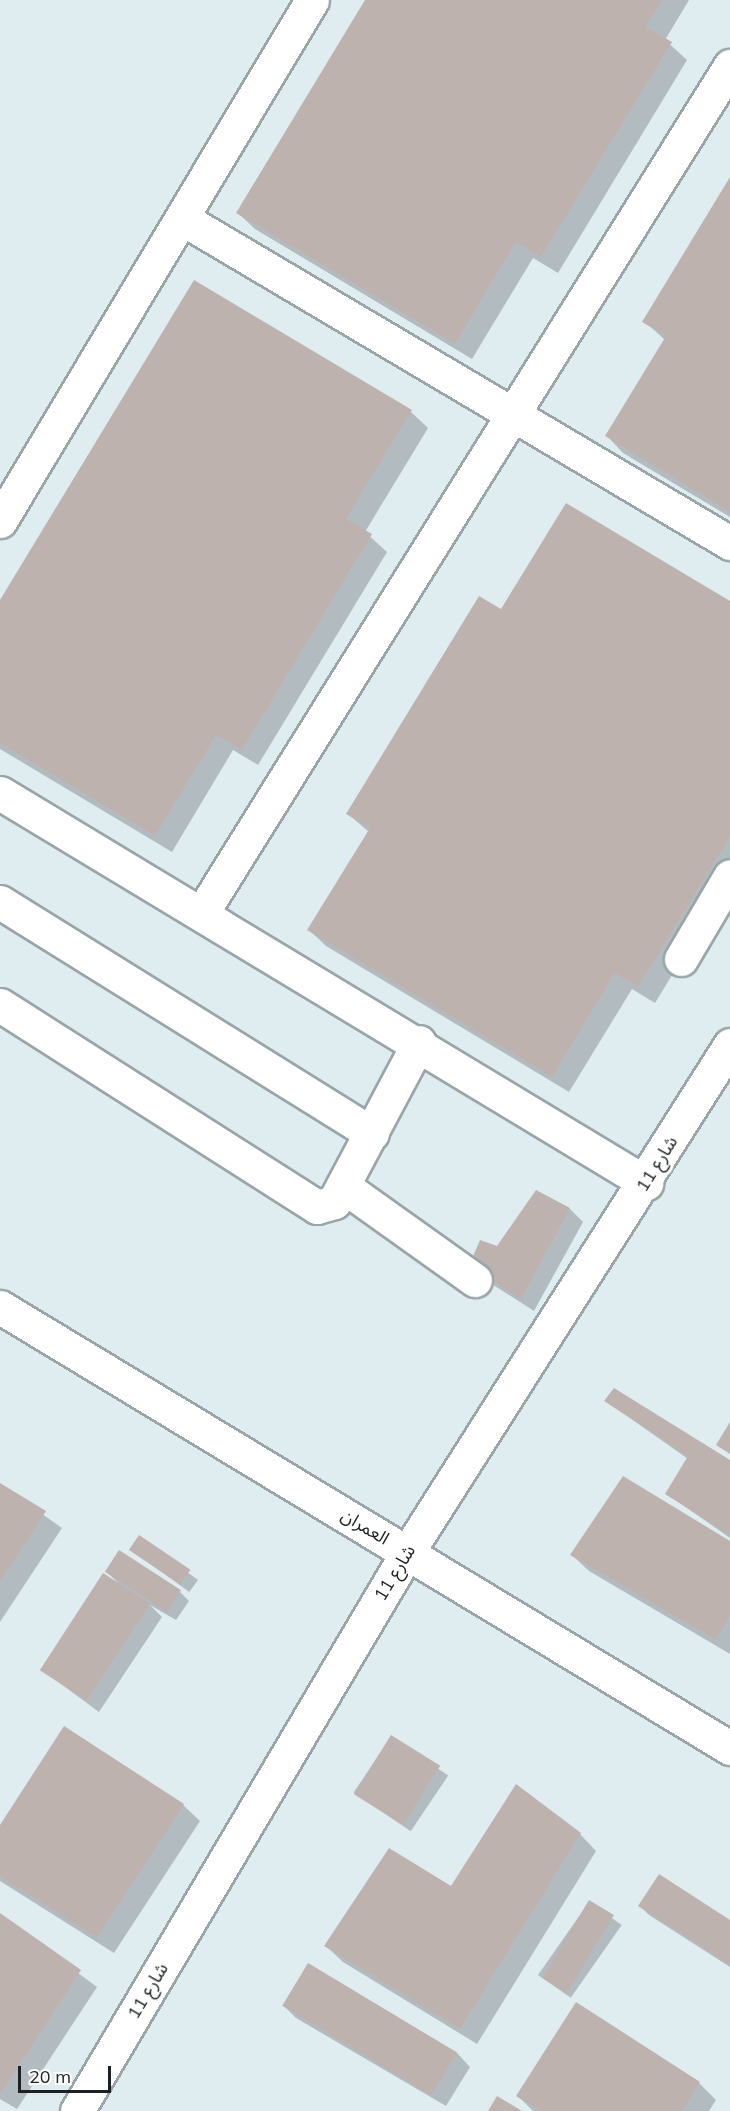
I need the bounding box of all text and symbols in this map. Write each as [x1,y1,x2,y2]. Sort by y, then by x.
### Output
street label: شارع 11 [632,1132,682,1196]
street label: العمران [337,1504,393,1550]
street label: شارع 11 [370,1541,420,1605]
street label: شارع 11 [123,1959,173,2023]
scale bar [21,2054,114,2092]
text: 20 m [29,2065,71,2088]

